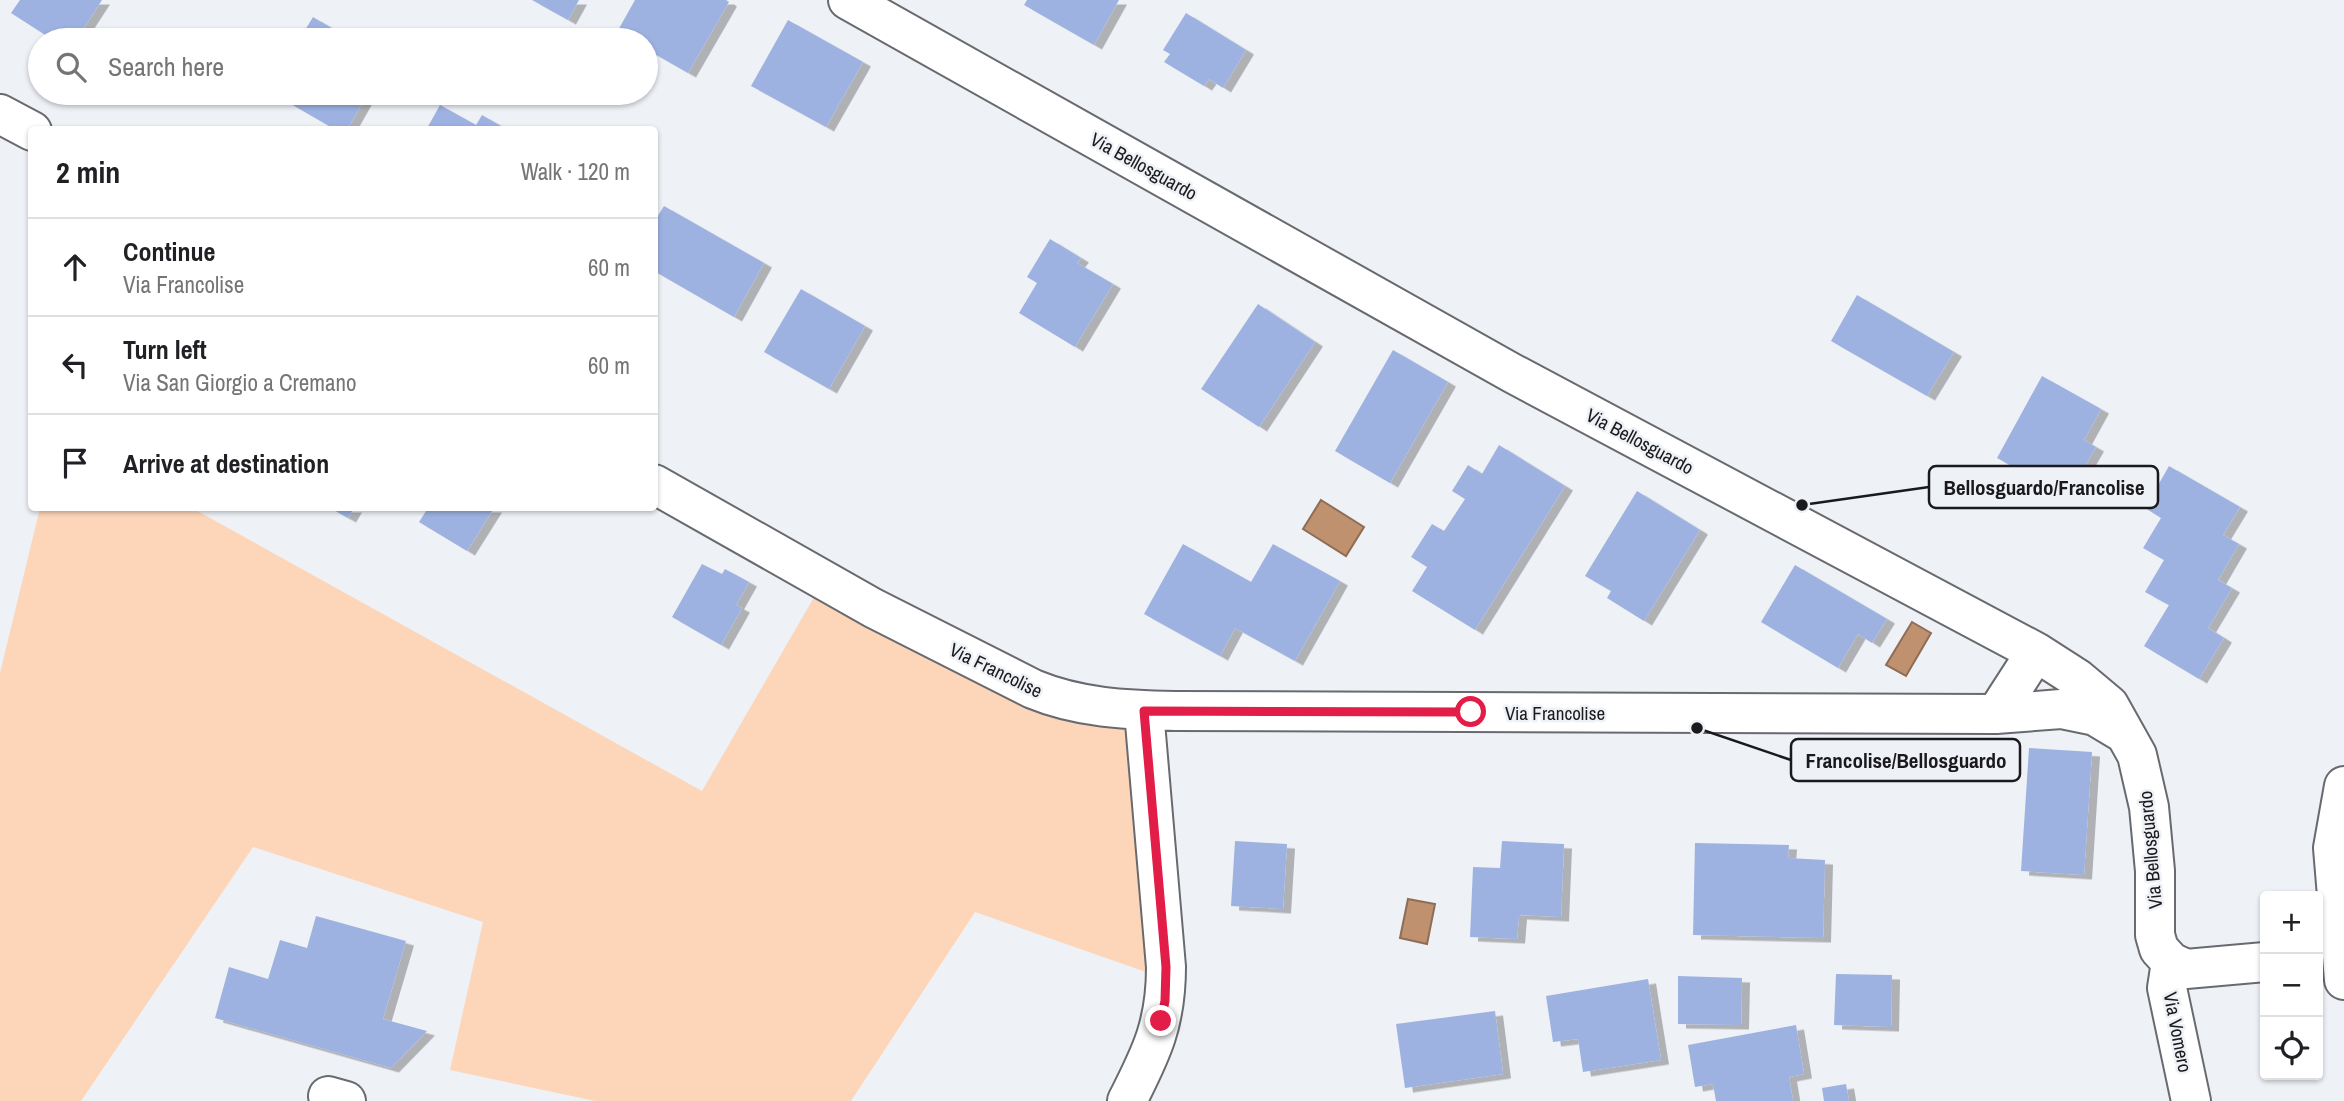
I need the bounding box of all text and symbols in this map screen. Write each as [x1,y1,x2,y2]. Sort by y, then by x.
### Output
search box [28,28,658,105]
icon: search [52,48,90,86]
text: Search here [108,49,224,84]
street label: Via Bellosguardo [1086,126,1202,206]
text: 2 min [56,152,120,192]
text: Walk · 120 m [521,156,630,187]
text: Continue [123,234,215,269]
icon: ahead [56,248,94,286]
text: 60 m [588,252,630,283]
text: Via Francolise [123,269,244,300]
text: Turn left [123,332,207,367]
icon: left [56,346,94,384]
text: 60 m [588,350,630,381]
text: Via San Giorgio a Cremano [123,367,356,398]
street label: Via Bellosguardo [1582,402,1698,480]
icon: arrive [56,444,94,482]
text: Arrive at destination [123,446,329,481]
callout: Bellosguardo/Francolise [1929,466,2158,508]
text: Bellosguardo/Francolise [1944,473,2144,502]
street label: Via Francolise [945,636,1047,704]
route start [1455,696,1486,727]
street label: Via Francolise [1505,700,1605,726]
callout: Francolise/Bellosguardo [1791,739,2020,781]
text: Francolise/Bellosguardo [1806,746,2006,775]
street label: Via Bellosguardo [2132,790,2168,910]
map controls [2260,891,2323,1080]
button: + [2260,891,2323,954]
button: − [2260,954,2323,1017]
street label: Via Vomero [2157,990,2199,1074]
route end [1145,1005,1176,1036]
button: locate [2260,1017,2323,1080]

